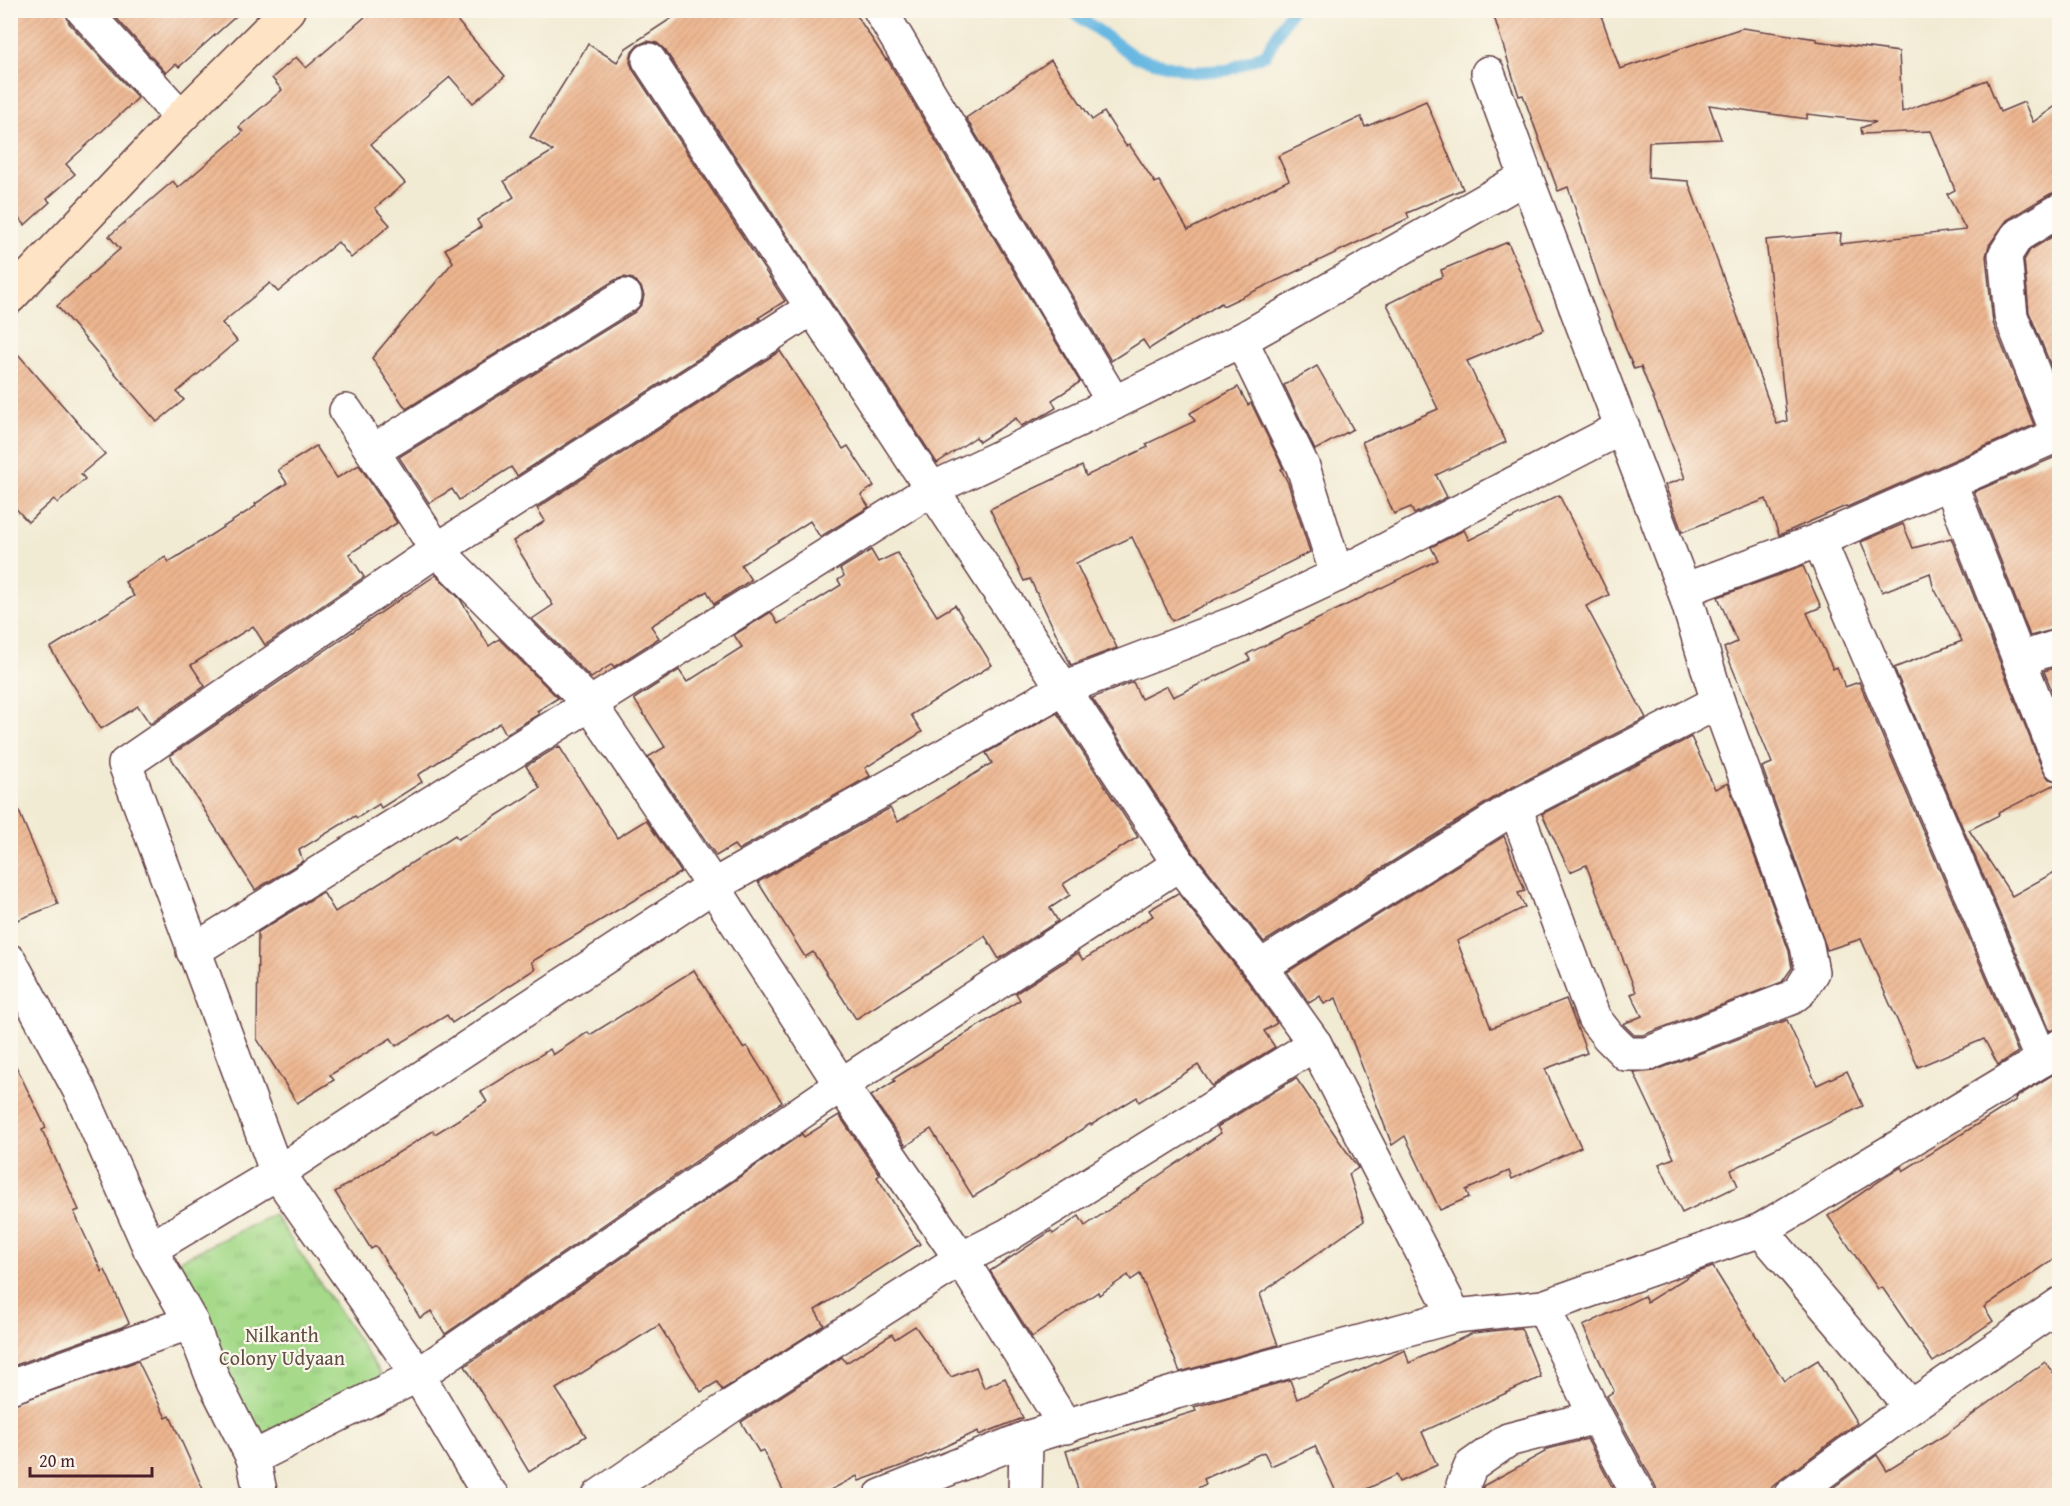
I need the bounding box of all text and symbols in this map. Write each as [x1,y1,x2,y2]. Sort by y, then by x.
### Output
park label: Nilkanth Colony Udyaan [219,1320,345,1372]
scale bar [30,1440,152,1478]
text: 20 m [39,1447,75,1474]

